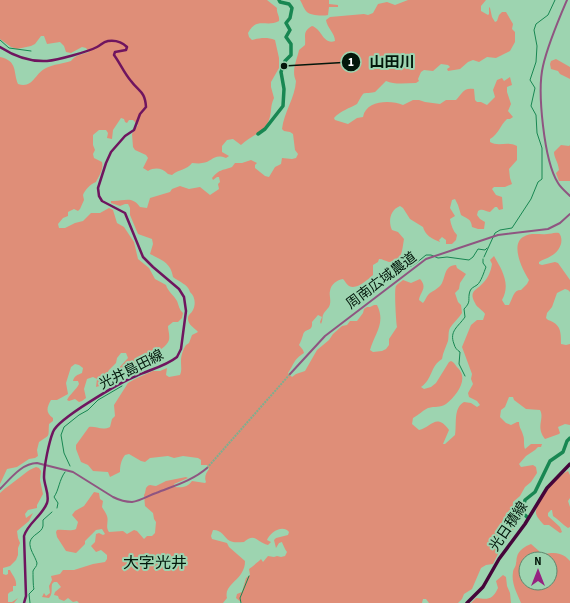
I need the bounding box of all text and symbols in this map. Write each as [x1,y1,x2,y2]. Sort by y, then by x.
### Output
callout: 山田川 [341,48,422,75]
text: 山田川 [369,52,415,73]
text: 1 [348,54,354,71]
street label: 周南広域農道 [342,248,421,314]
street label: 光井島田線 [96,345,167,395]
street label: 光日積線 [485,498,533,555]
north arrow [518,551,558,591]
district label: 大字光井 [123,552,187,574]
text: N [534,554,542,569]

